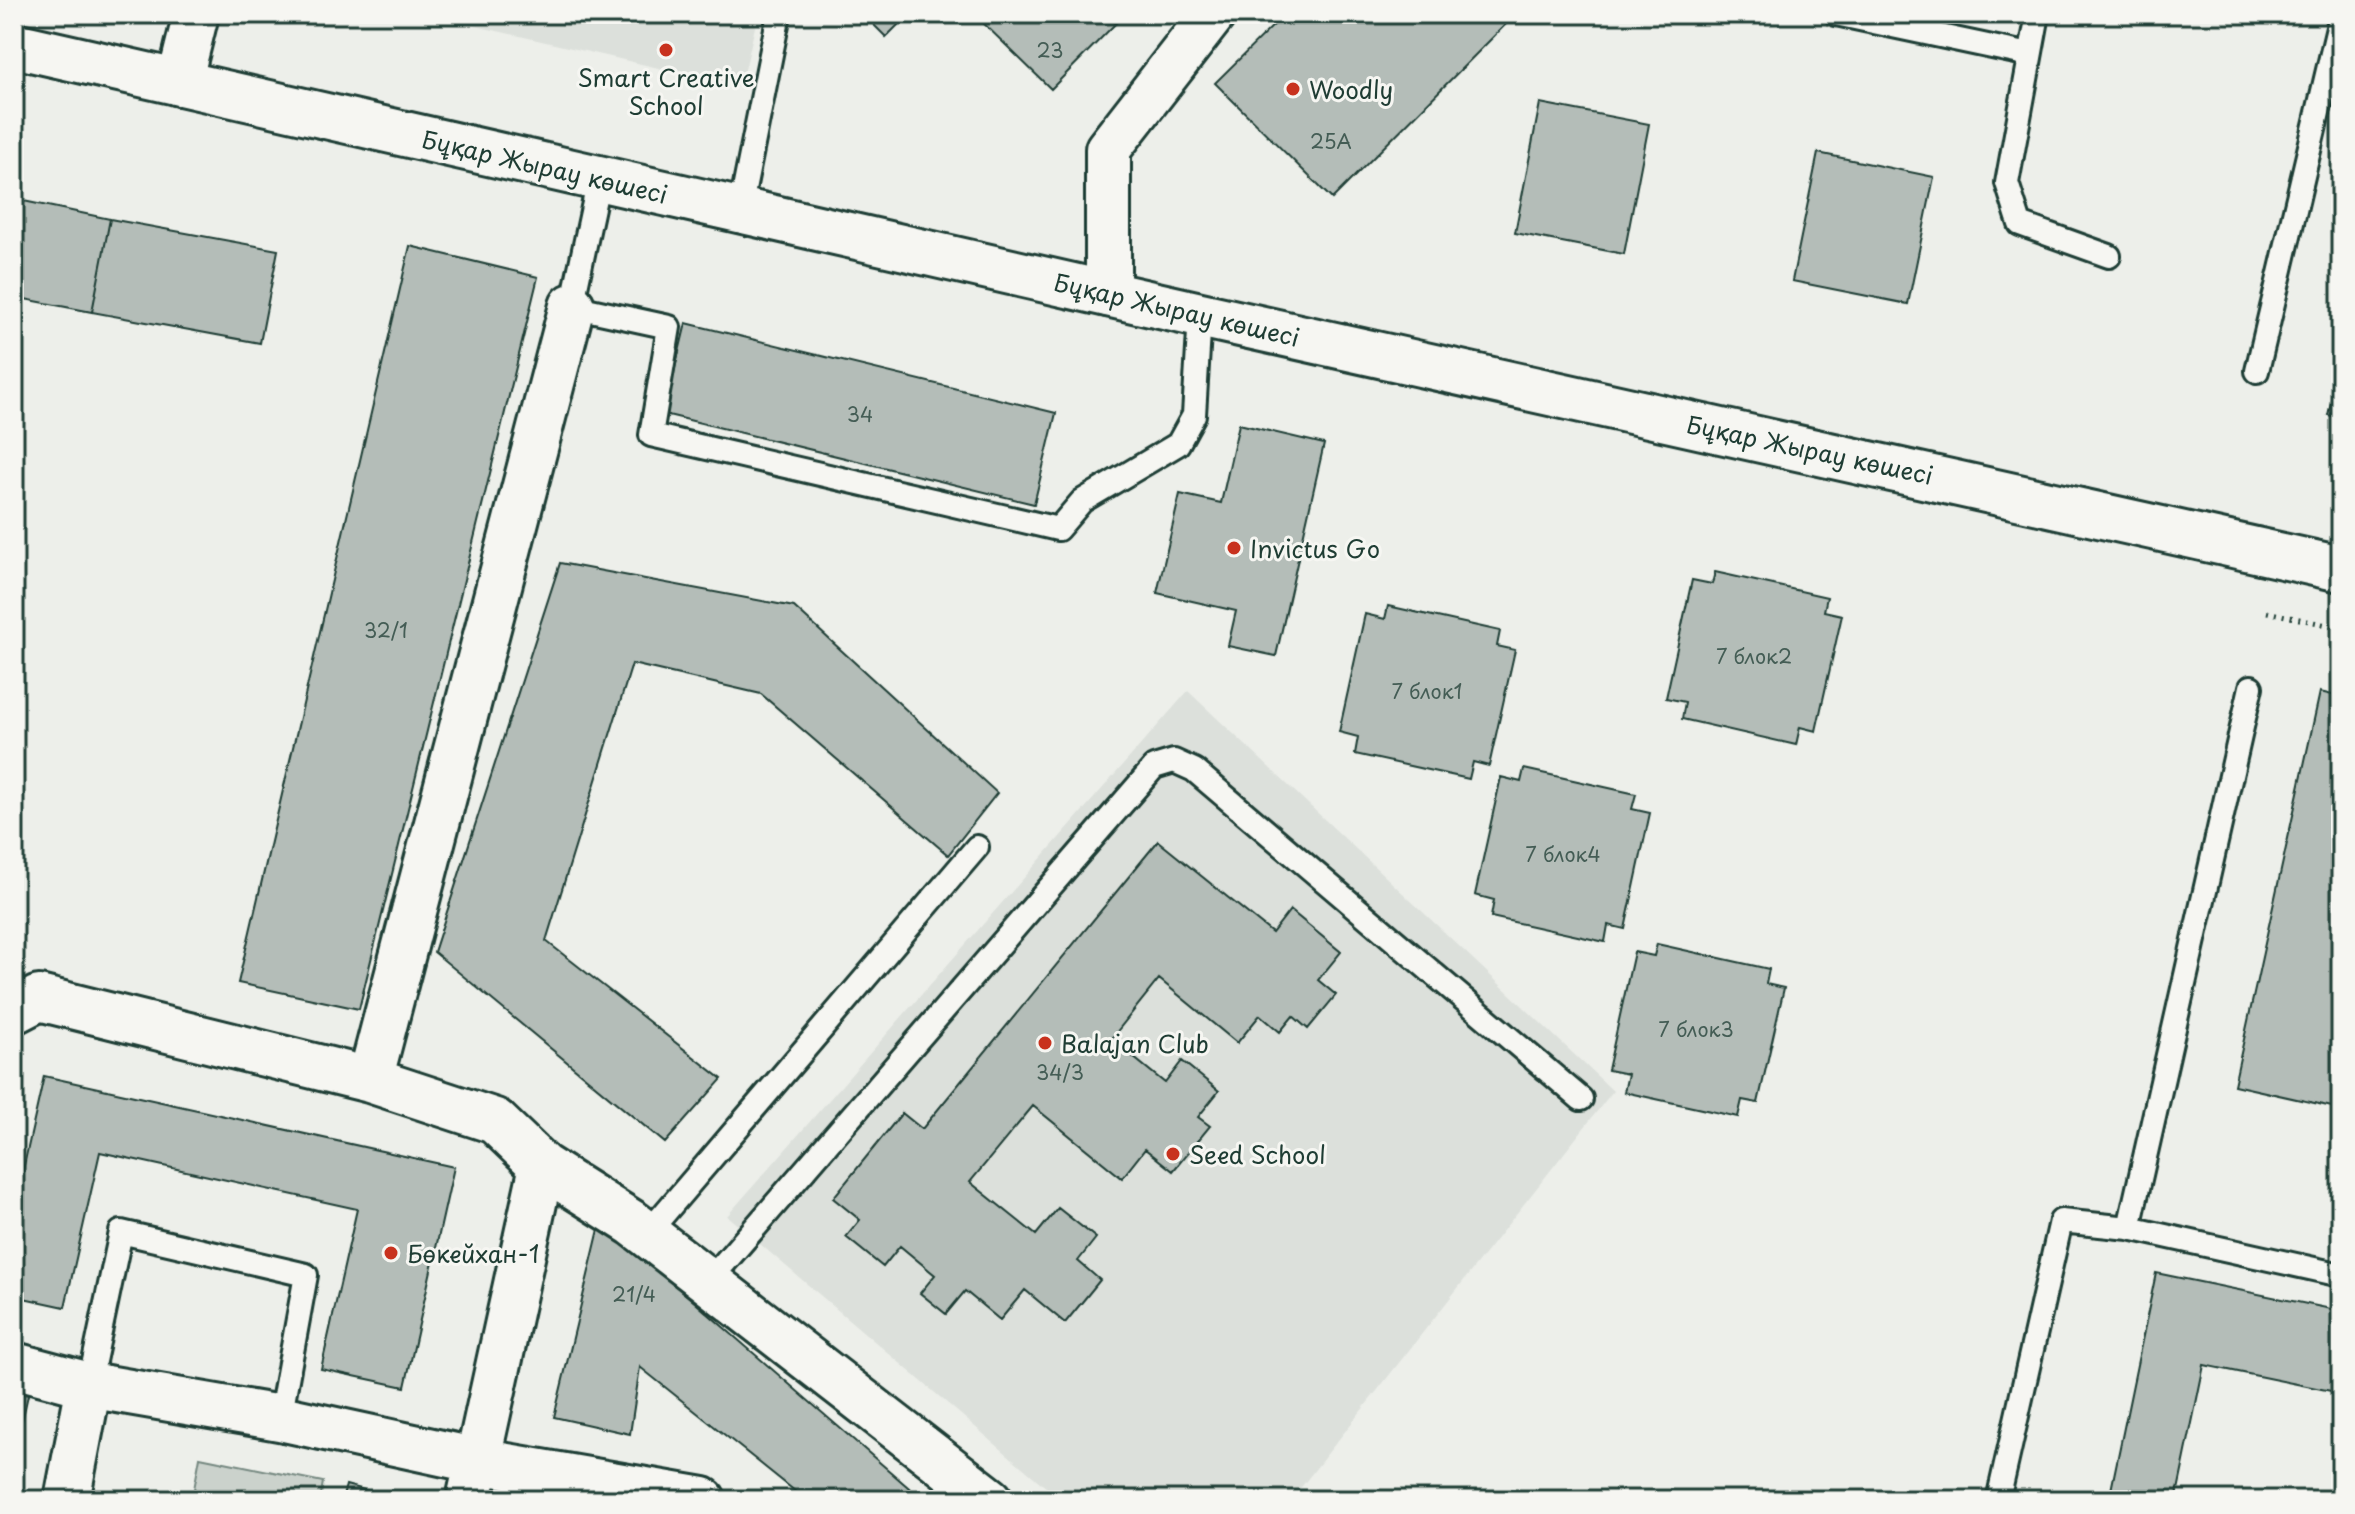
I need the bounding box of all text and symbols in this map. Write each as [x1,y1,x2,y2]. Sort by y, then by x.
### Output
house number: 23 [1036,35,1064,65]
marker: Smart Creative School [657,41,675,59]
place label: Smart Creative School [577,59,755,123]
place label: Woodly [1309,71,1393,107]
marker: Woodly [1284,80,1302,98]
street label: Бұқар Жырау көшесі [419,120,671,212]
house number: 25А [1310,126,1352,156]
street label: Бұқар Жырау көшесі [1051,263,1303,355]
house number: 34 [847,399,873,429]
street label: Бұқар Жырау көшесі [1683,405,1937,493]
place label: Invictus Go [1250,530,1380,566]
marker: Invictus Go [1225,539,1243,557]
house number: 32/1 [364,615,408,645]
house number: 7 блок2 [1716,641,1792,671]
house number: 7 блок1 [1391,676,1463,706]
house number: 7 блок4 [1525,839,1601,869]
house number: 7 блок3 [1658,1014,1734,1044]
place label: Balajan Club [1061,1025,1209,1061]
marker: Balajan Club [1036,1034,1054,1052]
house number: 34/3 [1036,1057,1084,1087]
place label: Seed School [1189,1136,1326,1172]
marker: Seed School [1164,1145,1182,1163]
place label: Бөкейхан-1 [407,1235,540,1271]
marker: Бөкейхан-1 [382,1244,400,1262]
house number: 21/4 [612,1279,656,1309]

